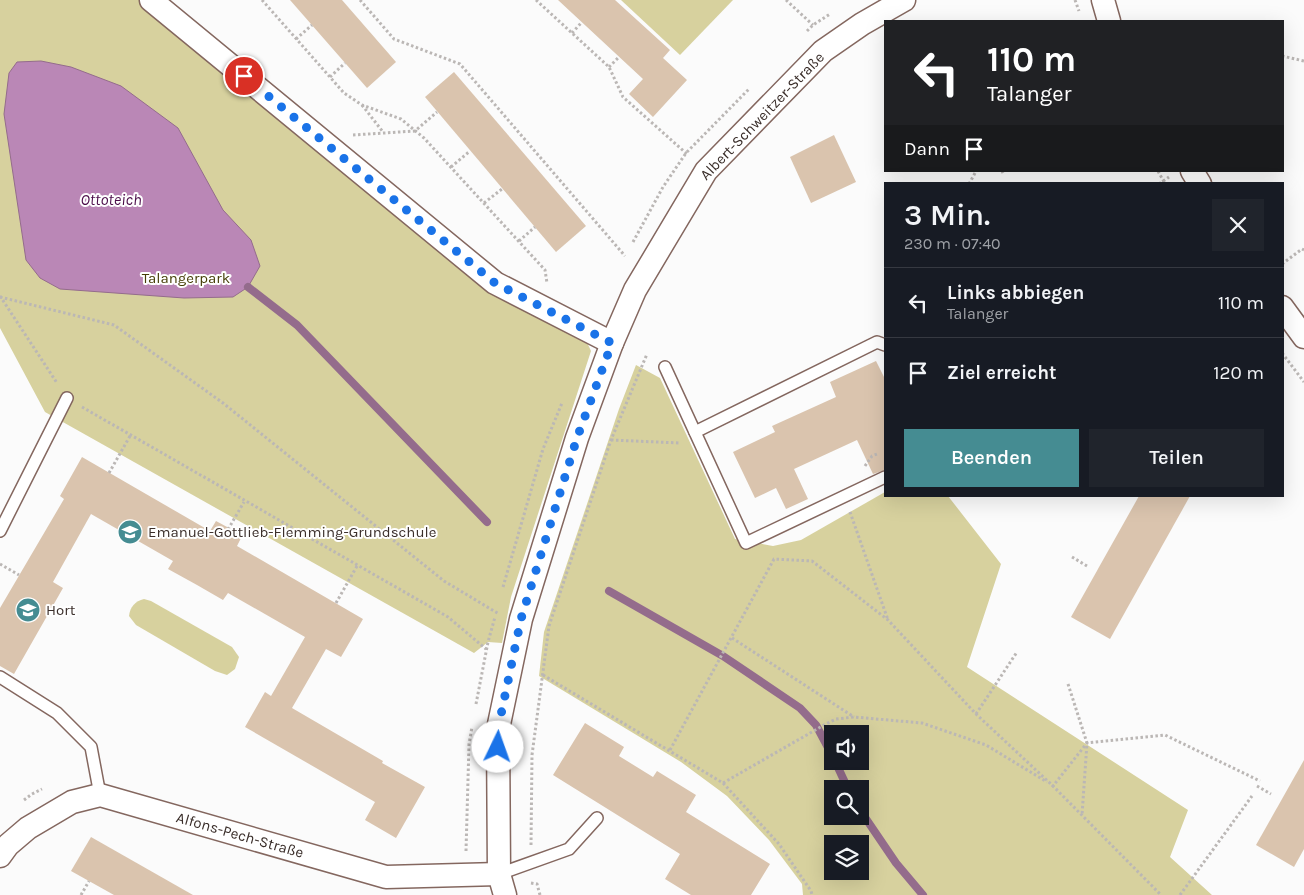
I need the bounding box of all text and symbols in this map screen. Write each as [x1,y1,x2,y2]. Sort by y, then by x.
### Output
text: 110 m [987,39,1076,80]
icon: left [904,40,969,105]
street label: Albert-Schweitzer-Straße [696,48,828,184]
pin [223,55,265,97]
icon: arrive [230,62,258,90]
text: Talanger [987,81,1071,107]
icon: arrive [960,135,988,163]
text: Dann [904,138,950,160]
water label: Ottoteich [80,190,142,209]
text: 3 Min. [904,197,990,233]
button: close [1212,199,1264,251]
text: 230 m · 07:40 [904,234,1001,253]
park label: Talangerpark [142,269,230,287]
text: Links abbiegen [947,282,1084,304]
icon: left [904,289,932,317]
text: 110 m [1218,292,1264,314]
text: Talanger [947,304,1008,323]
icon: arrive [904,359,932,387]
text: Ziel erreicht [947,362,1057,384]
text: 120 m [1213,362,1264,384]
button: Beenden [904,429,1079,487]
button: Teilen [1089,429,1264,487]
school or university icon: Emanuel-Gottlieb-Flemming-Grundschule [117,519,143,545]
place label: Emanuel-Gottlieb-Flemming-Grundschule [148,523,436,541]
school or university icon: Hort [15,597,41,623]
place label: Hort [46,601,76,619]
position arrow [471,720,523,772]
map controls [824,725,869,880]
button: sound [824,725,869,770]
button: search [824,780,869,825]
street label: Alfons-Pech-Straße [174,808,306,862]
button: layers [824,835,869,880]

